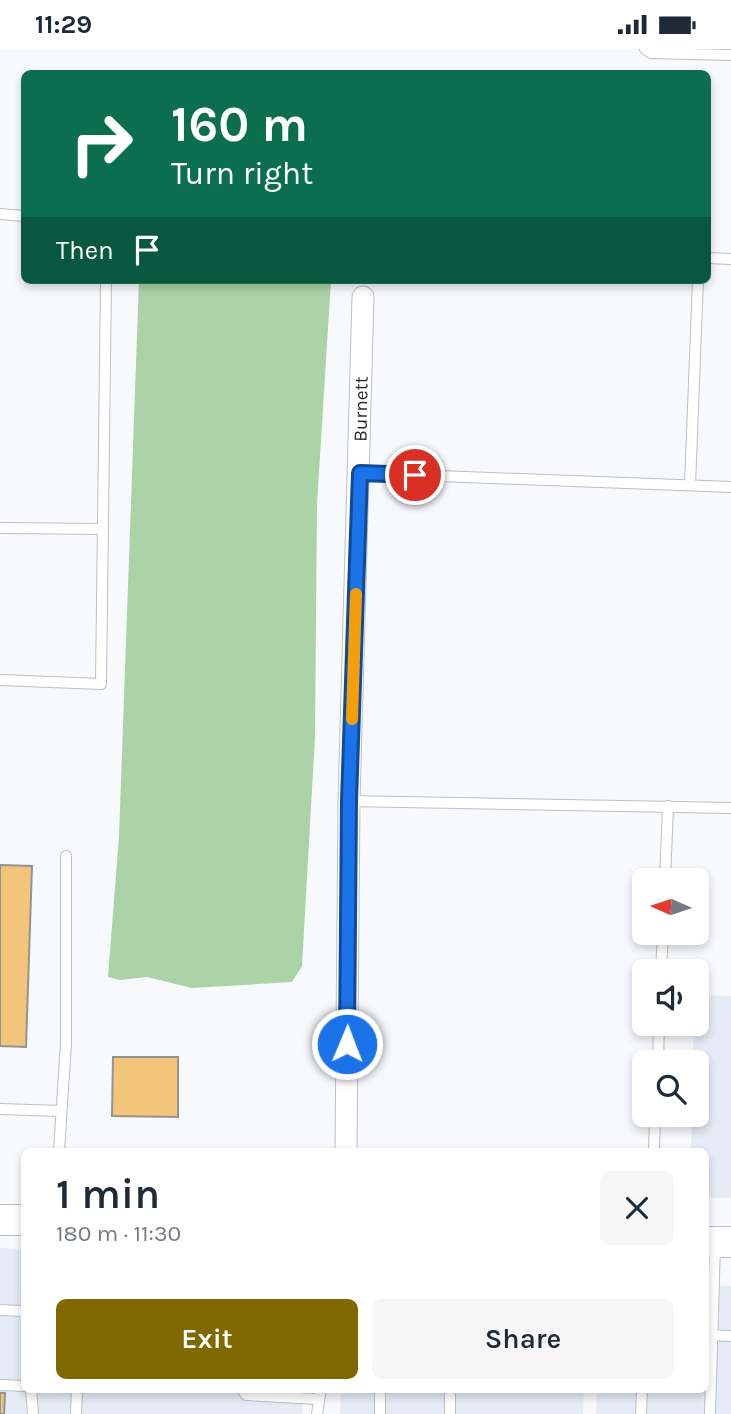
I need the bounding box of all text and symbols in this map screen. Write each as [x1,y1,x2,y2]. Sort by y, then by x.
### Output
text: 11:29 [35,9,92,40]
text: 160 m [171,96,308,153]
icon: right [56,98,147,189]
text: Turn right [171,155,313,192]
icon: arrive [128,231,166,269]
text: Then [56,235,114,266]
street label: Burnett [349,376,373,442]
pin [385,445,445,505]
icon: arrive [396,456,434,494]
north arrow [632,868,709,945]
map controls [632,868,709,1127]
button: sound [632,959,709,1036]
position arrow [310,1007,384,1081]
button: search [632,1050,709,1127]
text: 1 min [56,1169,160,1219]
button: close [600,1171,674,1245]
text: 180 m · 11:30 [56,1220,181,1247]
button: Exit [56,1299,358,1379]
button: Share [372,1299,674,1379]

